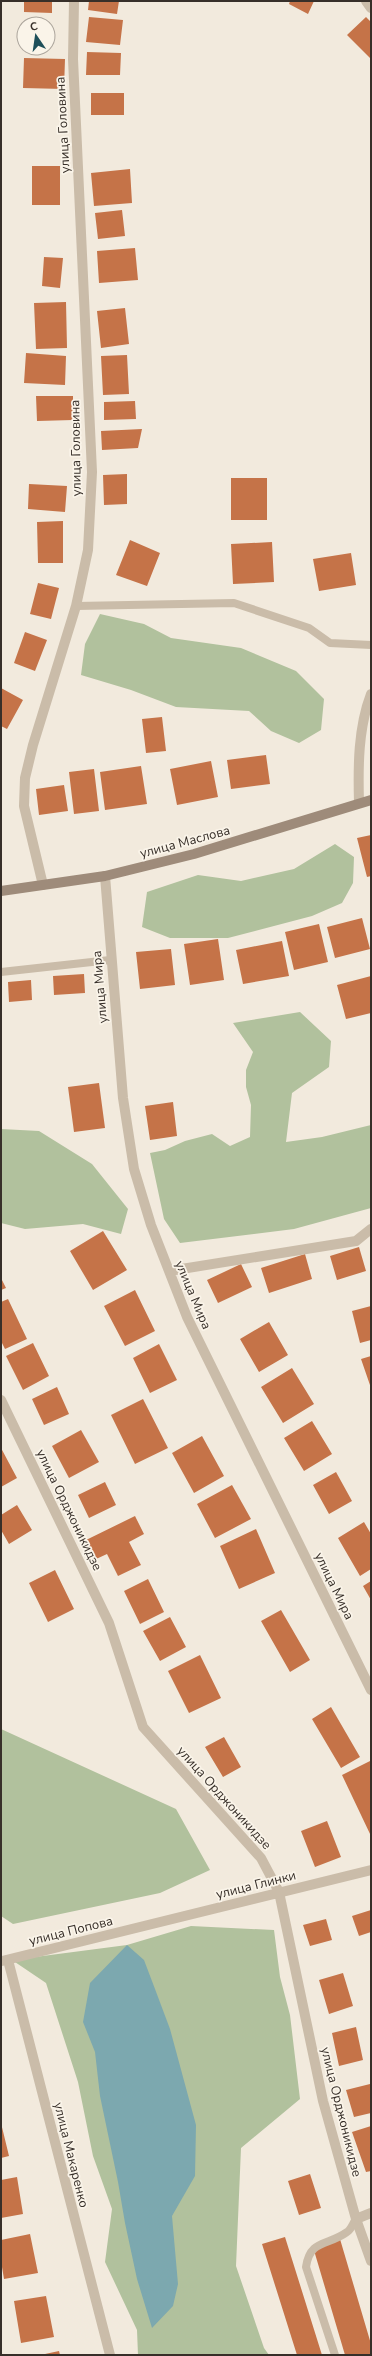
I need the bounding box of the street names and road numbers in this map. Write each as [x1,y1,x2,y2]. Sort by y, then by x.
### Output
street label: улица Головина [51,76,75,174]
street label: улица Головина [66,400,86,496]
street label: улица Маслова [138,821,232,863]
street label: улица Мира [88,950,112,1024]
street label: улица Мира [170,1258,216,1332]
street label: улица Орджоникидзе [32,1446,106,1574]
street label: улица Мира [310,1549,358,1623]
street label: улица Орджоникидзе [173,1742,275,1854]
street label: улица Глинки [214,1866,298,1904]
street label: улица Попова [27,1912,115,1950]
street label: улица Орджоникидзе [316,2045,366,2179]
street label: улица Макаренко [49,2100,93,2210]

